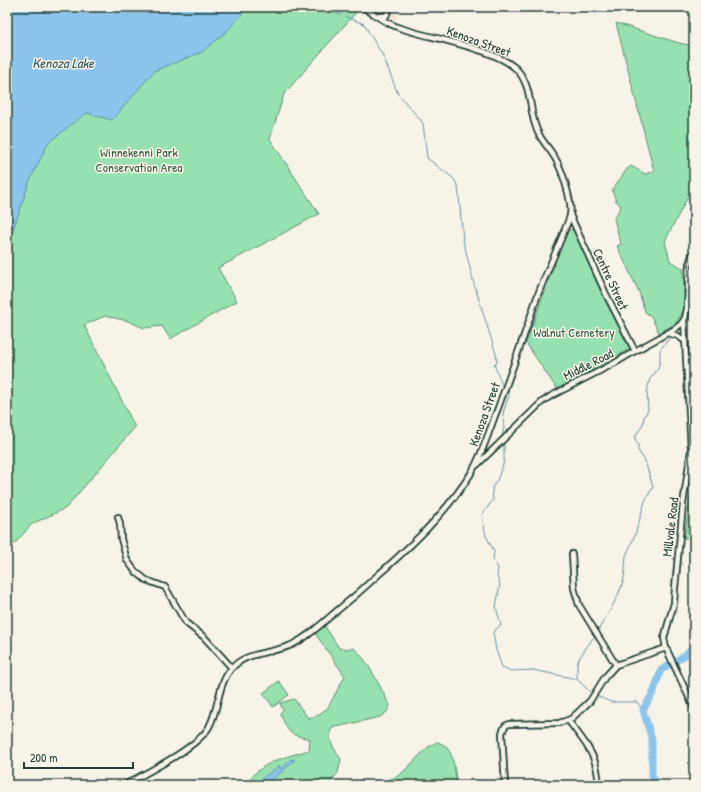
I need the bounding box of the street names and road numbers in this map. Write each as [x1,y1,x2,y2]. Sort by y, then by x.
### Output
street label: Kenoza Street [444,21,514,61]
street label: Centre Street [589,245,633,313]
street label: Middle Road [560,344,616,384]
street label: Kenoza Street [464,379,504,449]
street label: Millvale Road [657,496,683,558]

